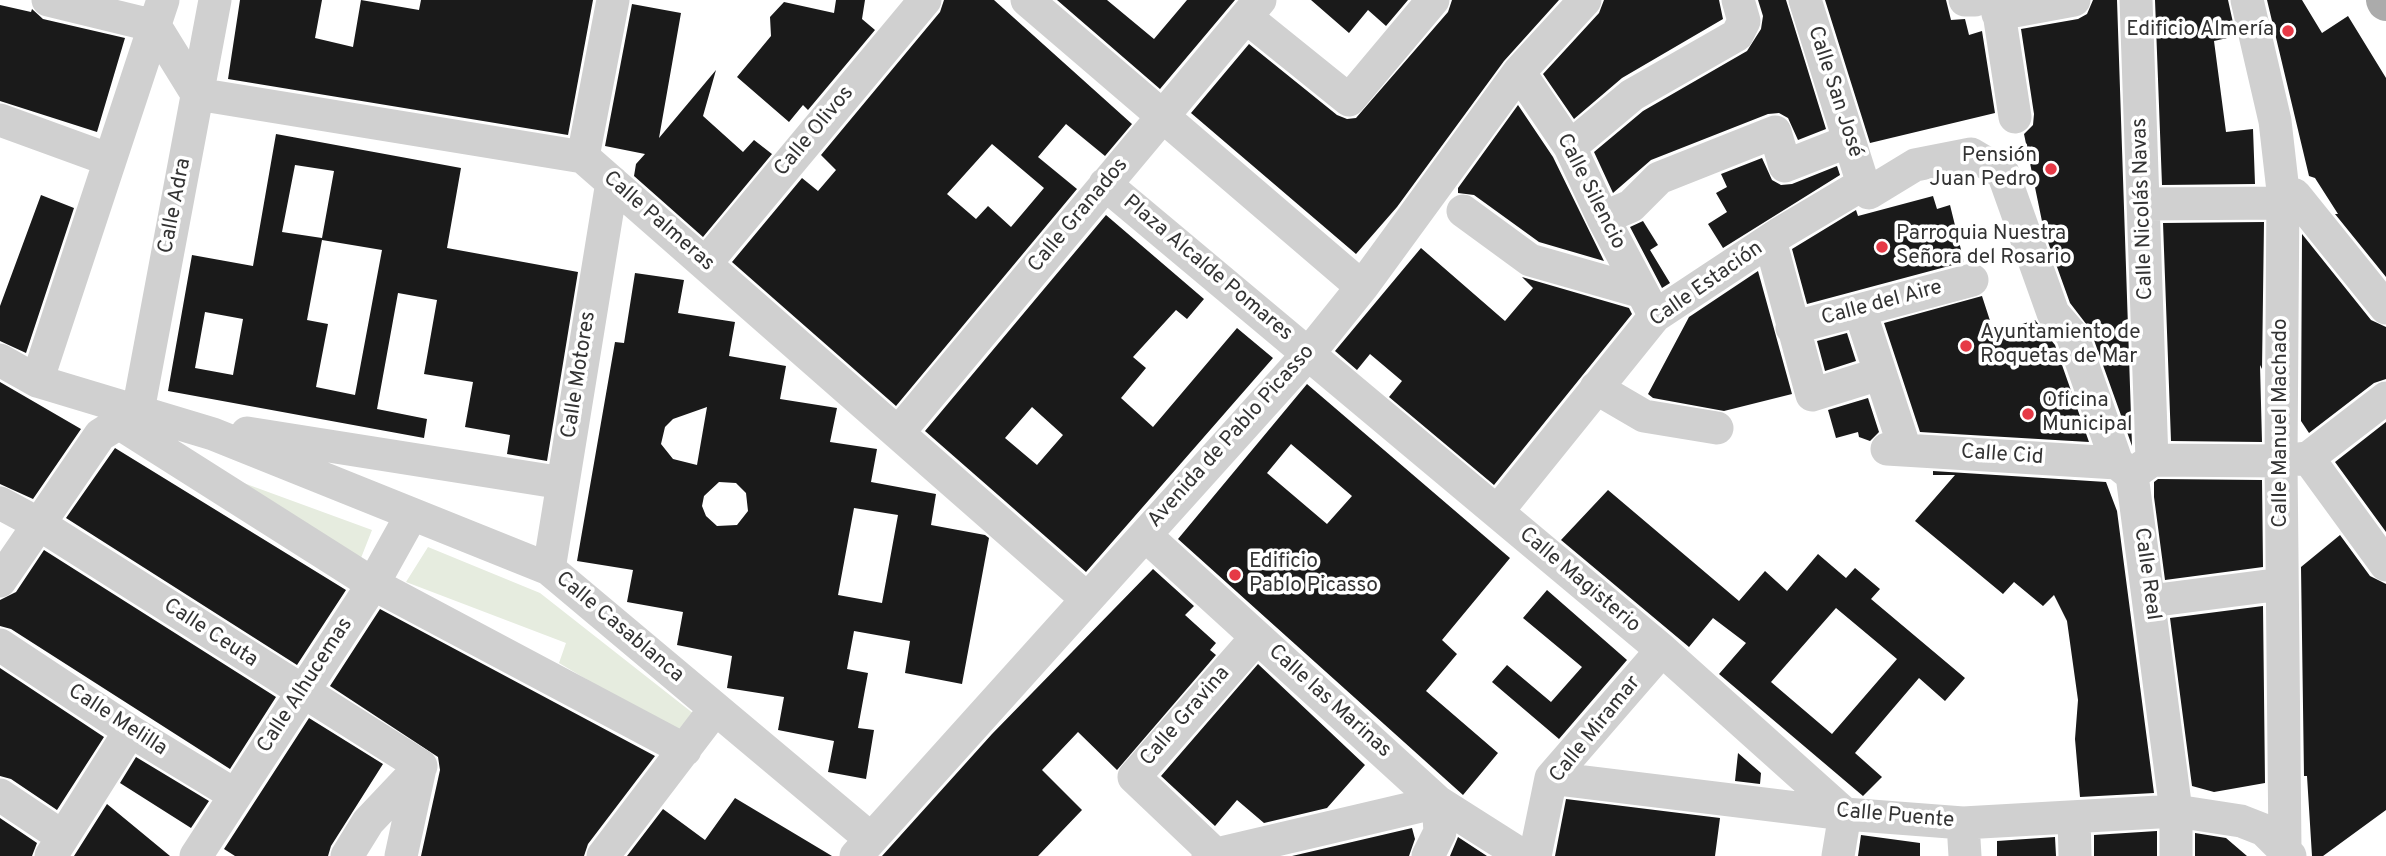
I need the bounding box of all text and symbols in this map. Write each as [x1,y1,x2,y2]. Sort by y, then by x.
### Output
place label: Edificio Almería [2126,18,2274,44]
street label: Calle San José [1801,23,1867,161]
marker: Edificio Almería [2280,23,2296,39]
street label: Calle Olivos [770,82,860,182]
street label: Calle Nicolás Navas [2128,117,2160,301]
street label: Calle Silencio [1550,130,1630,254]
place label: Pensión Juan Pedro [1929,144,2037,194]
street label: Calle Granados [1024,154,1134,278]
street label: Calle Adra [154,156,198,256]
marker: Pensión Juan Pedro [2043,161,2059,177]
street label: Calle Palmeras [597,167,719,277]
street label: Plaza Alcalde Pomares [1117,191,1297,347]
place label: Parroquia Nuestra Señora del Rosario [1896,222,2071,272]
street label: Calle Estación [1646,237,1768,333]
marker: Parroquia Nuestra Señora del Rosario [1874,239,1890,255]
street label: Calle del Aire [1819,276,1945,332]
street label: Calle Motores [558,310,602,440]
street label: Calle Manuel Machado [2269,318,2295,528]
place label: Ayuntamiento de Roquetas de Mar [1980,321,2140,371]
marker: Ayuntamiento de Roquetas de Mar [1958,338,1974,354]
street label: Avenida de Pablo Picasso [1143,340,1321,534]
place label: Oficina Municipal [2042,389,2133,439]
marker: Oficina Municipal [2020,406,2036,422]
street label: Calle Cid [1960,441,2044,471]
street label: Calle Magisterio [1513,523,1645,639]
street label: Calle Real [2127,526,2165,622]
place label: Edificio Pablo Picasso [1249,550,1378,600]
street label: Calle Casablanca [550,567,688,689]
marker: Edificio Pablo Picasso [1227,567,1243,583]
street label: Calle Ceuta [158,594,262,674]
street label: Calle Alhucemas [253,614,359,758]
street label: Calle las Marinas [1262,640,1396,764]
street label: Calle Gravina [1136,662,1236,772]
street label: Calle Miramar [1545,671,1647,789]
street label: Calle Melilla [63,680,171,762]
street label: Calle Puente [1835,799,1955,835]

